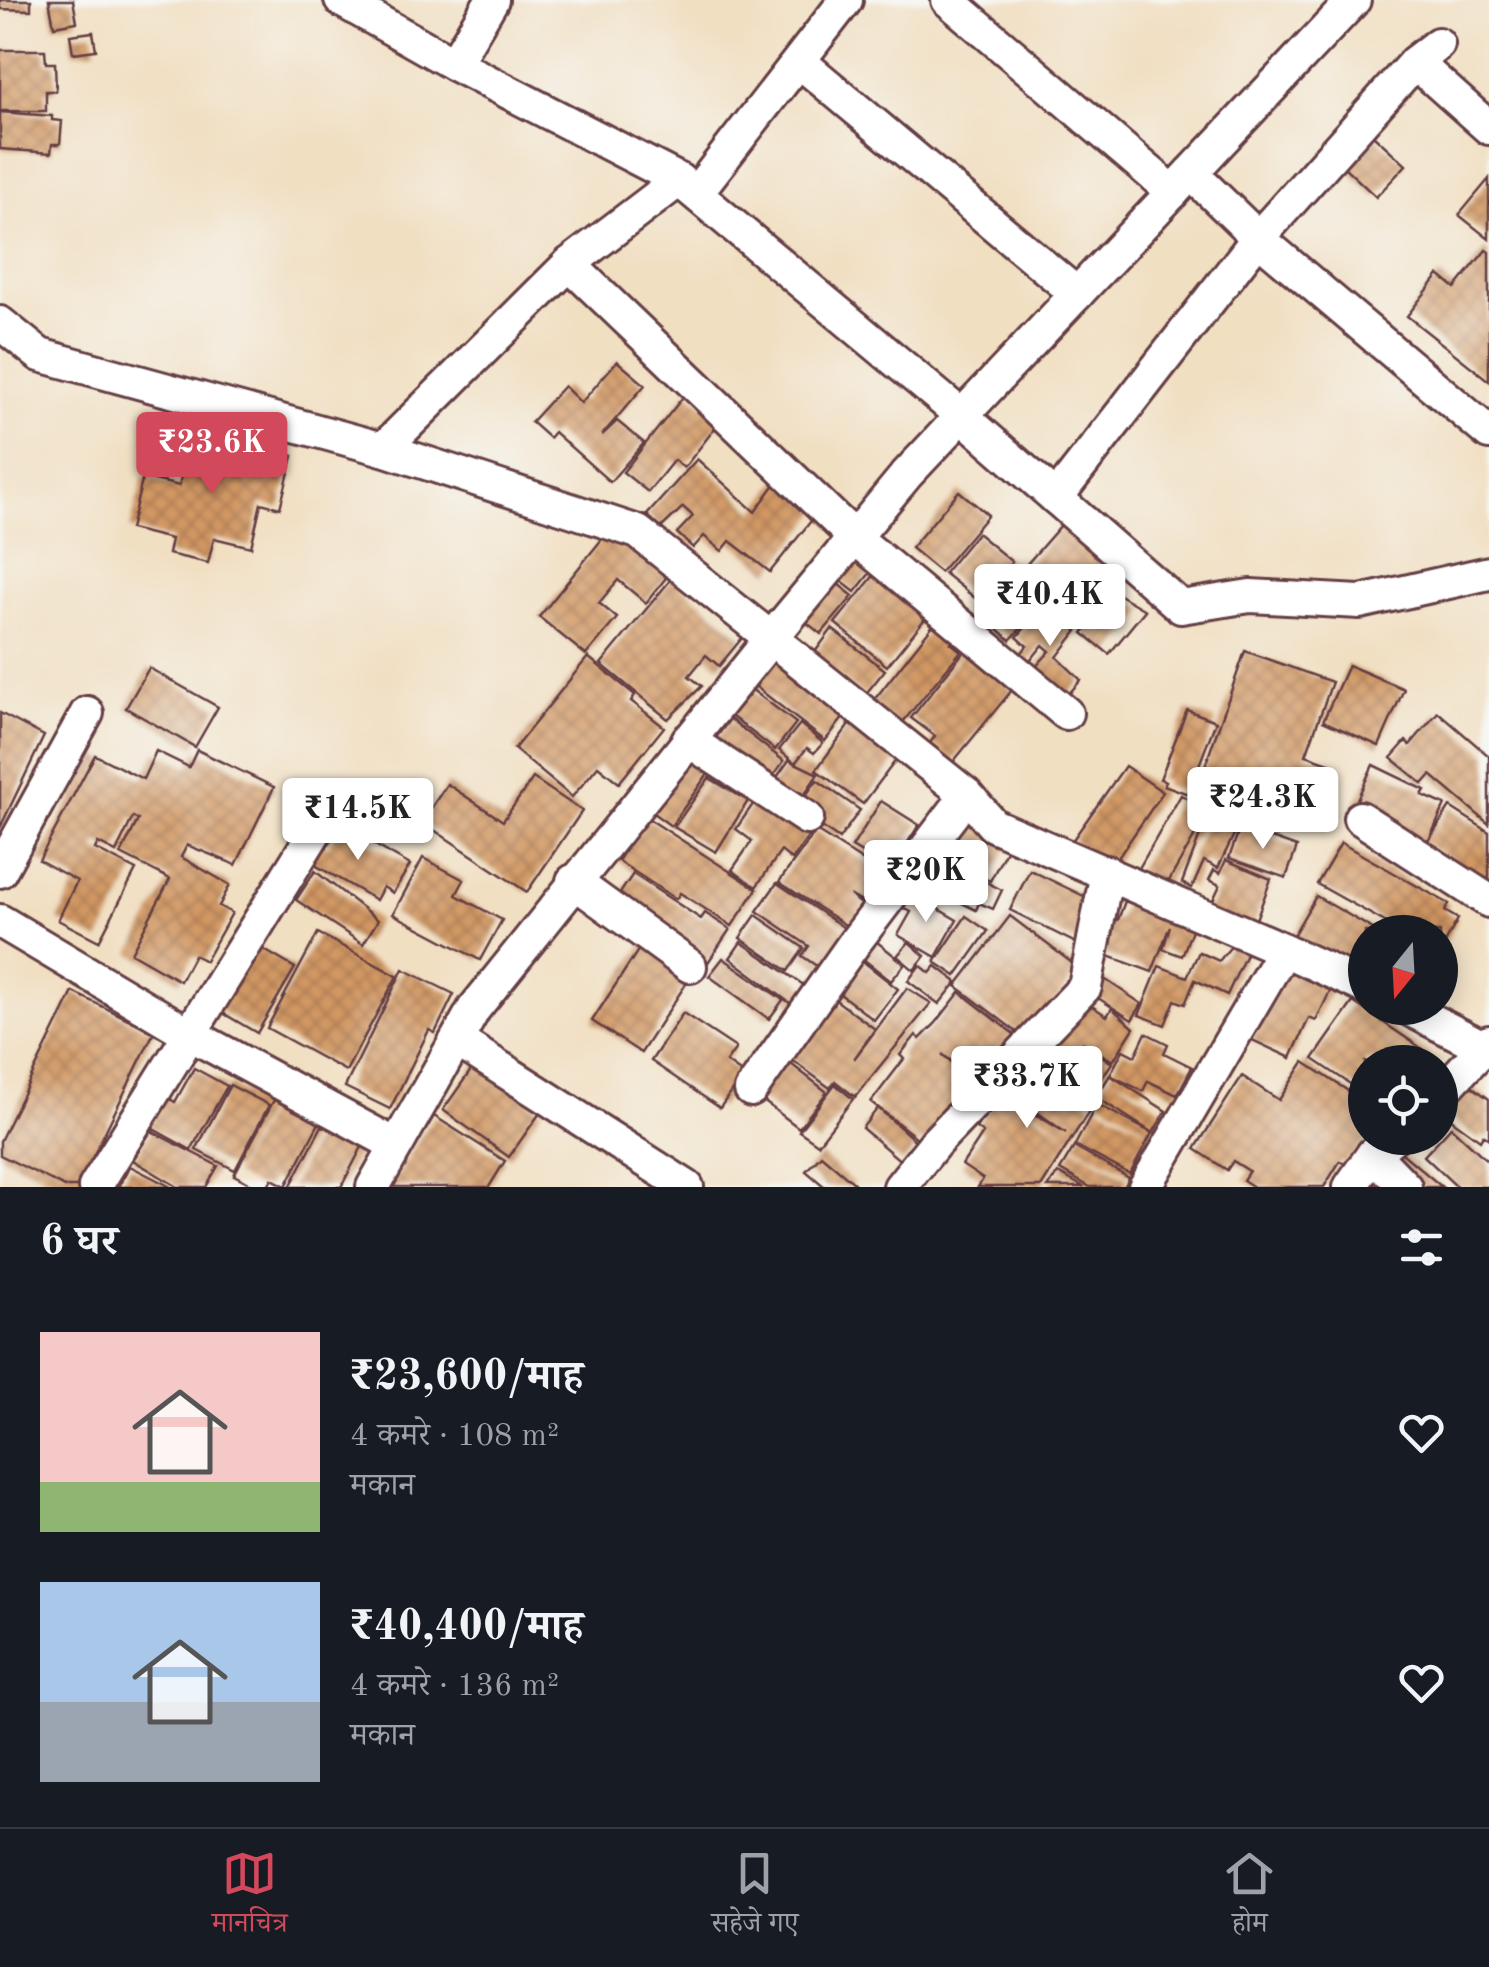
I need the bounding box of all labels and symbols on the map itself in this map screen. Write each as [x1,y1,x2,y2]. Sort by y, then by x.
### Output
pin: ₹23.6K [131,412,293,497]
pin: ₹40.4K [969,564,1131,649]
pin: ₹24.3K [1182,767,1344,852]
pin: ₹14.5K [277,778,439,863]
pin: ₹20K [867,840,985,925]
north arrow [1348,915,1458,1025]
pin: ₹33.7K [946,1046,1108,1131]

